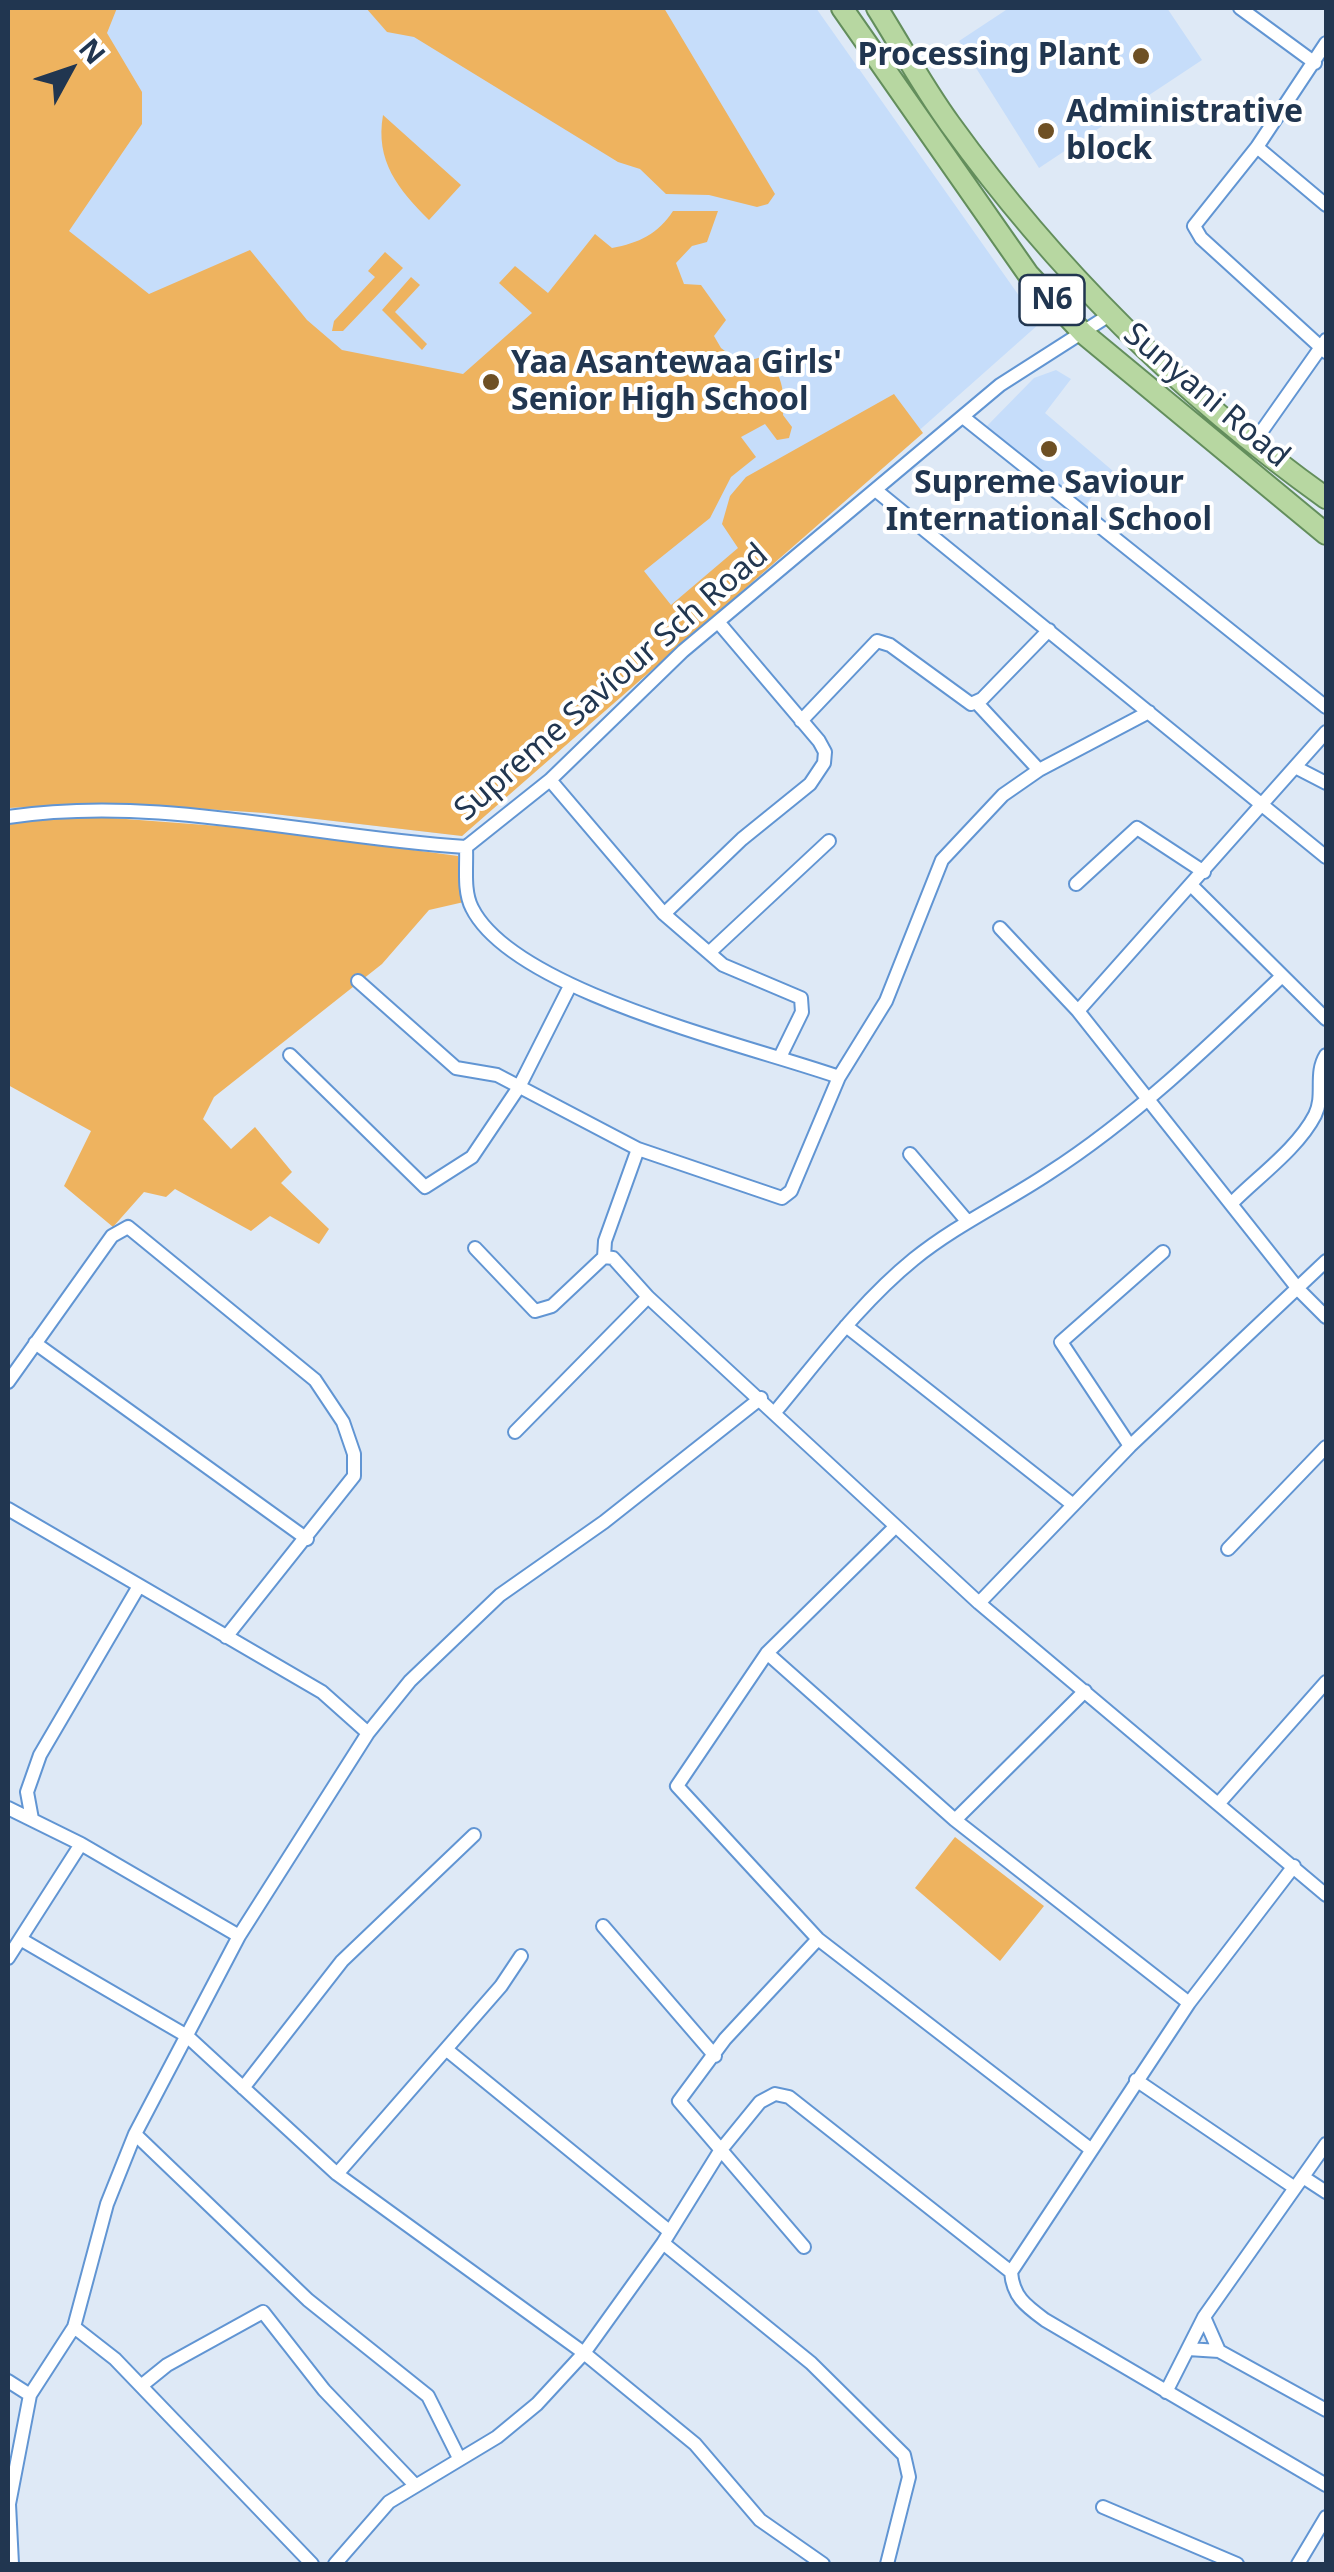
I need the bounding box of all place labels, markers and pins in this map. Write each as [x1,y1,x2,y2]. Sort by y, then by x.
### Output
place label: Processing Plant [858,37,1121,75]
marker: Processing Plant [1130,45,1152,67]
place label: Administrative block [1066,94,1303,169]
marker: Administrative block [1035,120,1057,142]
place label: Yaa Asantewaa Girls' Senior High School [511,345,842,420]
marker: Yaa Asantewaa Girls' Senior High School [480,371,502,393]
marker: Supreme Saviour International School [1038,438,1060,460]
place label: Supreme Saviour International School [886,465,1212,540]

